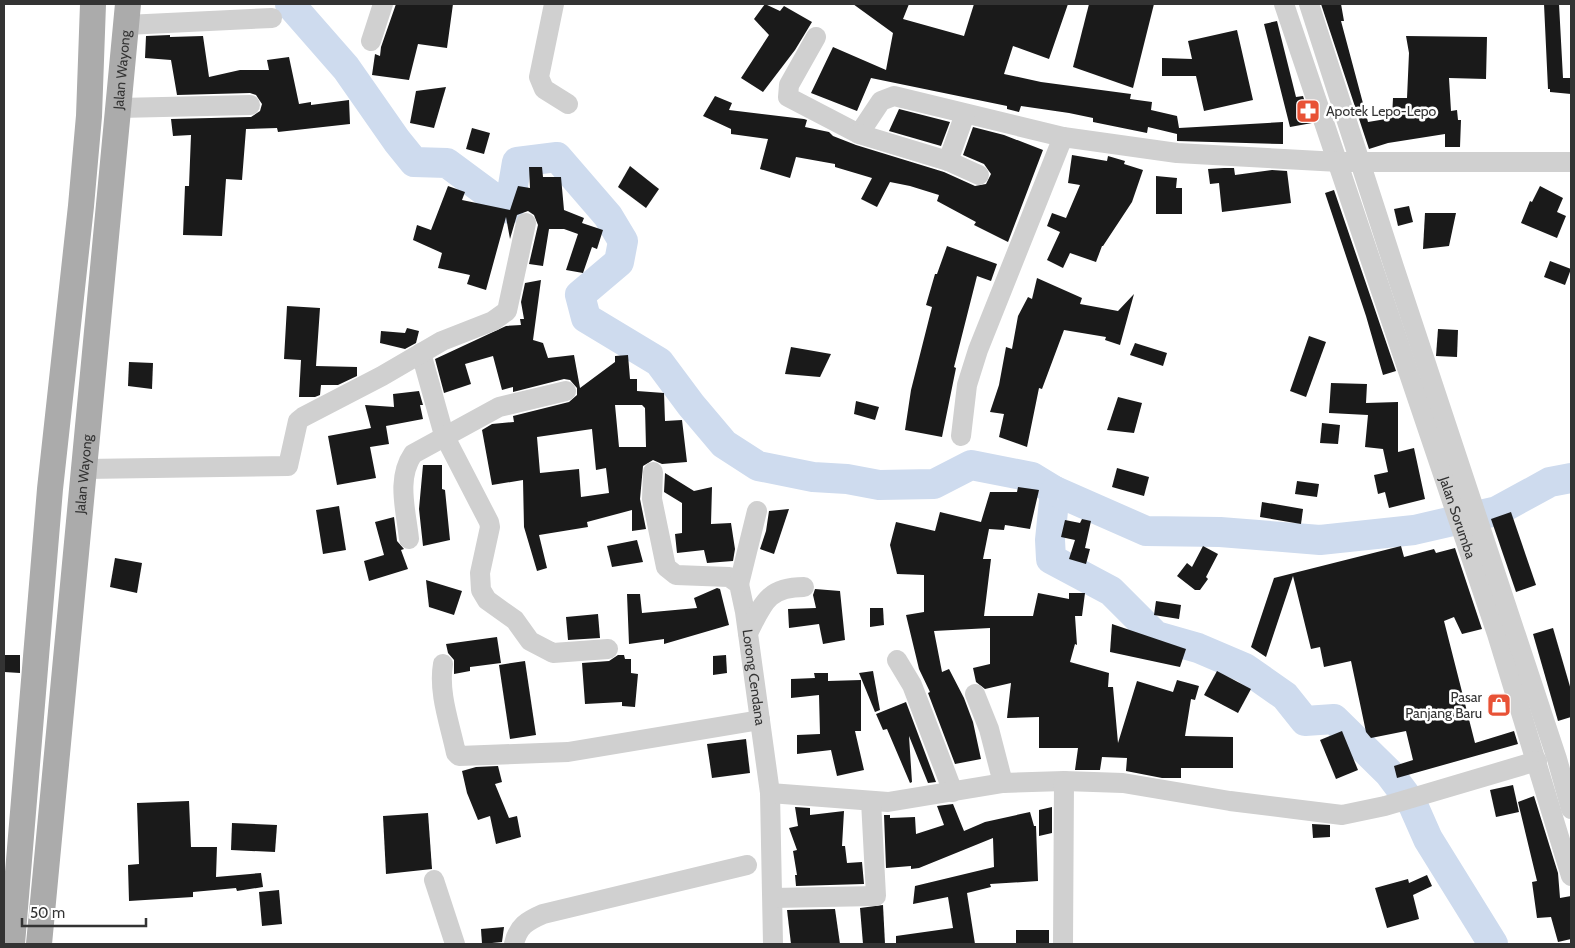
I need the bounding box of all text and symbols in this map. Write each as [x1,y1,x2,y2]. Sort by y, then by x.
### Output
street label: Jalan Wayong [109,28,135,111]
pharmacy icon: Apotek Lepo-Lepo [1295,98,1321,124]
place label: Apotek Lepo-Lepo [1326,102,1437,120]
street label: Jalan Wayong [71,433,96,516]
street label: Jalan Sorumba [1435,473,1480,561]
street label: Lorong Cendana [738,628,770,727]
place label: Pasar Panjang Baru [1405,688,1483,722]
shop icon: Pasar Panjang Baru [1486,692,1512,718]
scale bar [22,896,146,928]
text: 50 m [30,904,65,922]

